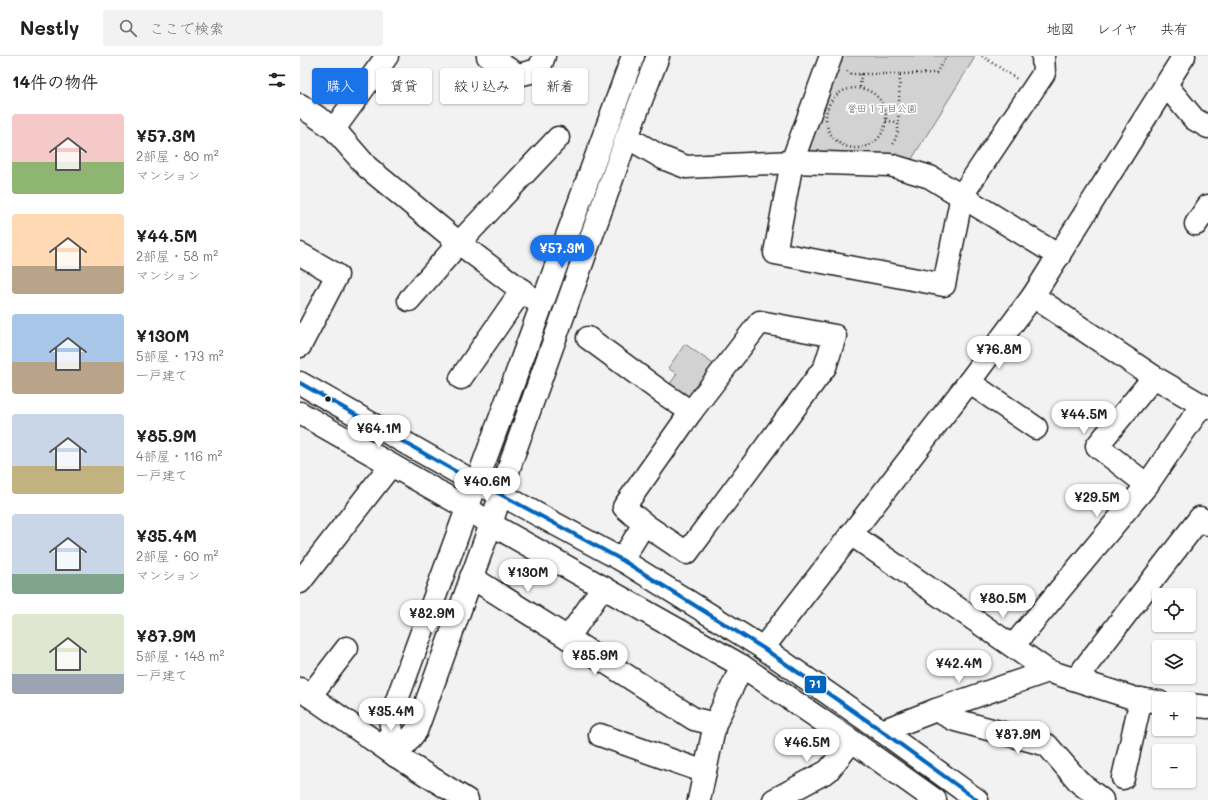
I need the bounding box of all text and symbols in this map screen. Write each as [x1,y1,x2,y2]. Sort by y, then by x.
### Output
search box [103,10,383,46]
text: Nestly [20,15,79,40]
icon: search [117,17,139,39]
text: ここで検索 [149,18,224,38]
text: 地図 [1047,19,1075,38]
text: レイヤ [1097,19,1138,38]
text: 共有 [1160,19,1188,38]
chip: 購入 [312,68,368,104]
chip: 賃貸 [376,68,432,104]
chip: 絞り込み [440,68,524,104]
chip: 新着 [532,68,588,104]
icon: filters [266,69,288,91]
text: 14件の物件 [12,70,98,92]
park label: 誉田１丁目公園 [847,101,917,115]
text: ¥57.3M [136,124,196,146]
icon: home [44,130,92,178]
text: 2部屋 · 80 m² [136,147,219,164]
text: マンション [136,166,200,183]
text: ¥44.5M [136,224,198,246]
icon: home [44,230,92,278]
pin: ¥57.3M [529,235,595,269]
text: ¥57.3M [539,239,585,256]
text: 2部屋 · 58 m² [136,247,218,264]
text: マンション [136,266,200,283]
text: ¥130M [136,324,190,346]
icon: home [44,330,92,378]
pin: ¥76.8M [966,336,1032,370]
text: ¥76.8M [976,340,1022,357]
text: 5部屋 · 173 m² [136,347,224,364]
text: 一戸建て [136,366,188,383]
unlabelled marker [323,394,333,404]
pin: ¥44.5M [1051,401,1117,435]
text: ¥44.5M [1060,405,1108,422]
pin: ¥64.1M [346,415,412,449]
text: ¥64.1M [357,419,401,436]
text: ¥85.9M [136,424,197,446]
icon: home [44,430,92,478]
text: 4部屋 · 116 m² [136,447,223,464]
text: 一戸建て [136,466,188,483]
pin: ¥40.6M [454,468,520,502]
text: ¥40.6M [463,472,511,489]
pin: ¥29.5M [1064,484,1130,518]
text: ¥29.5M [1074,488,1120,505]
text: ¥35.4M [136,524,197,546]
icon: home [44,530,92,578]
text: 2部屋 · 60 m² [136,547,219,564]
pin: ¥130M [500,559,556,593]
text: ¥130M [508,563,548,580]
text: マンション [136,566,200,583]
pin: ¥80.5M [970,585,1036,619]
map controls [1152,588,1196,788]
button: locate [1152,588,1196,632]
text: ¥80.5M [979,589,1027,606]
pin: ¥82.9M [399,600,465,634]
text: ¥82.9M [409,604,455,621]
text: ¥87.9M [136,624,196,646]
icon: home [44,630,92,678]
button: layers [1152,640,1196,684]
pin: ¥85.9M [562,642,628,676]
text: ¥85.9M [572,646,618,663]
text: 5部屋 · 148 m² [136,647,224,664]
pin: ¥42.4M [926,650,992,684]
text: ¥42.4M [936,654,982,671]
text: 一戸建て [136,666,188,683]
line badge: 71 [804,675,827,694]
text: 71 [810,676,821,691]
button: + [1152,692,1196,736]
pin: ¥35.4M [358,698,424,732]
text: ¥35.4M [368,702,414,719]
pin: ¥87.9M [985,721,1051,755]
text: ¥87.9M [995,725,1041,742]
pin: ¥46.5M [774,729,840,763]
text: ¥46.5M [784,733,830,750]
button: − [1152,744,1196,788]

